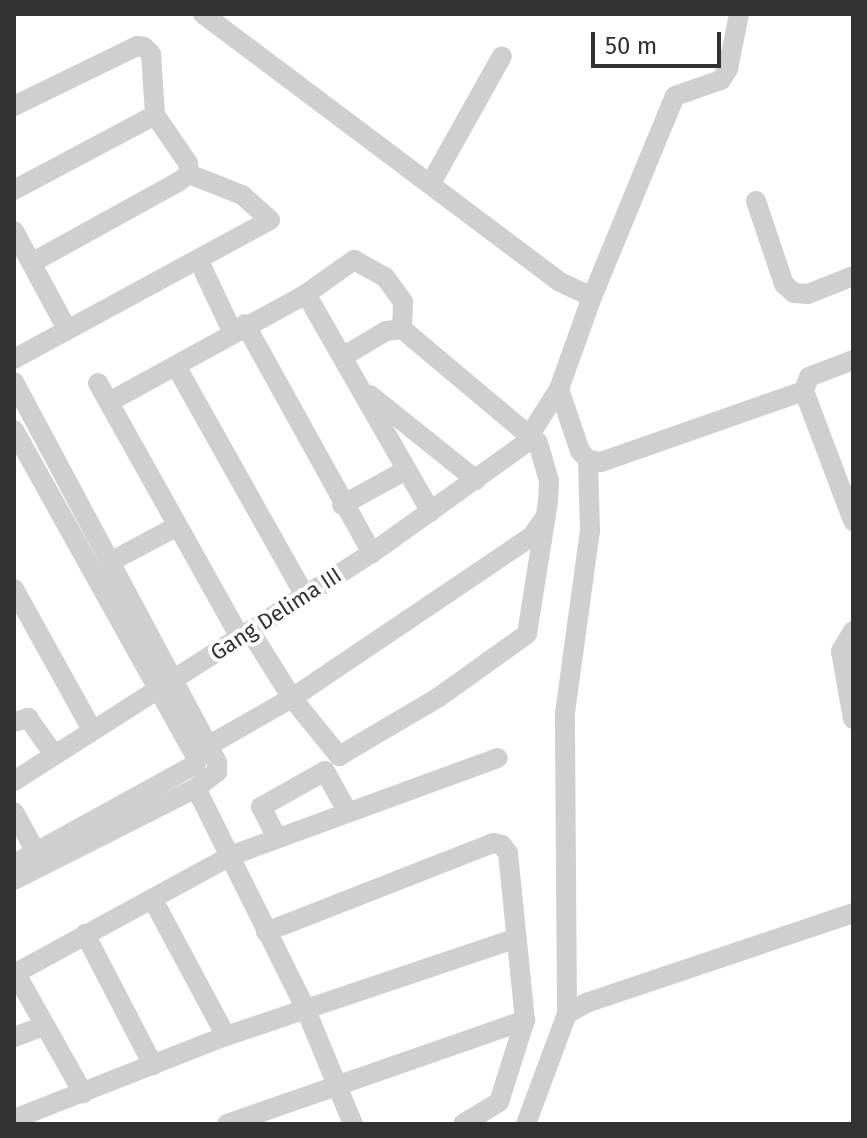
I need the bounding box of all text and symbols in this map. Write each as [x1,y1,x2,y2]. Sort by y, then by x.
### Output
scale bar [595,16,725,66]
text: 50 m [605,32,657,60]
street label: Gang Delima III [206,562,346,666]

